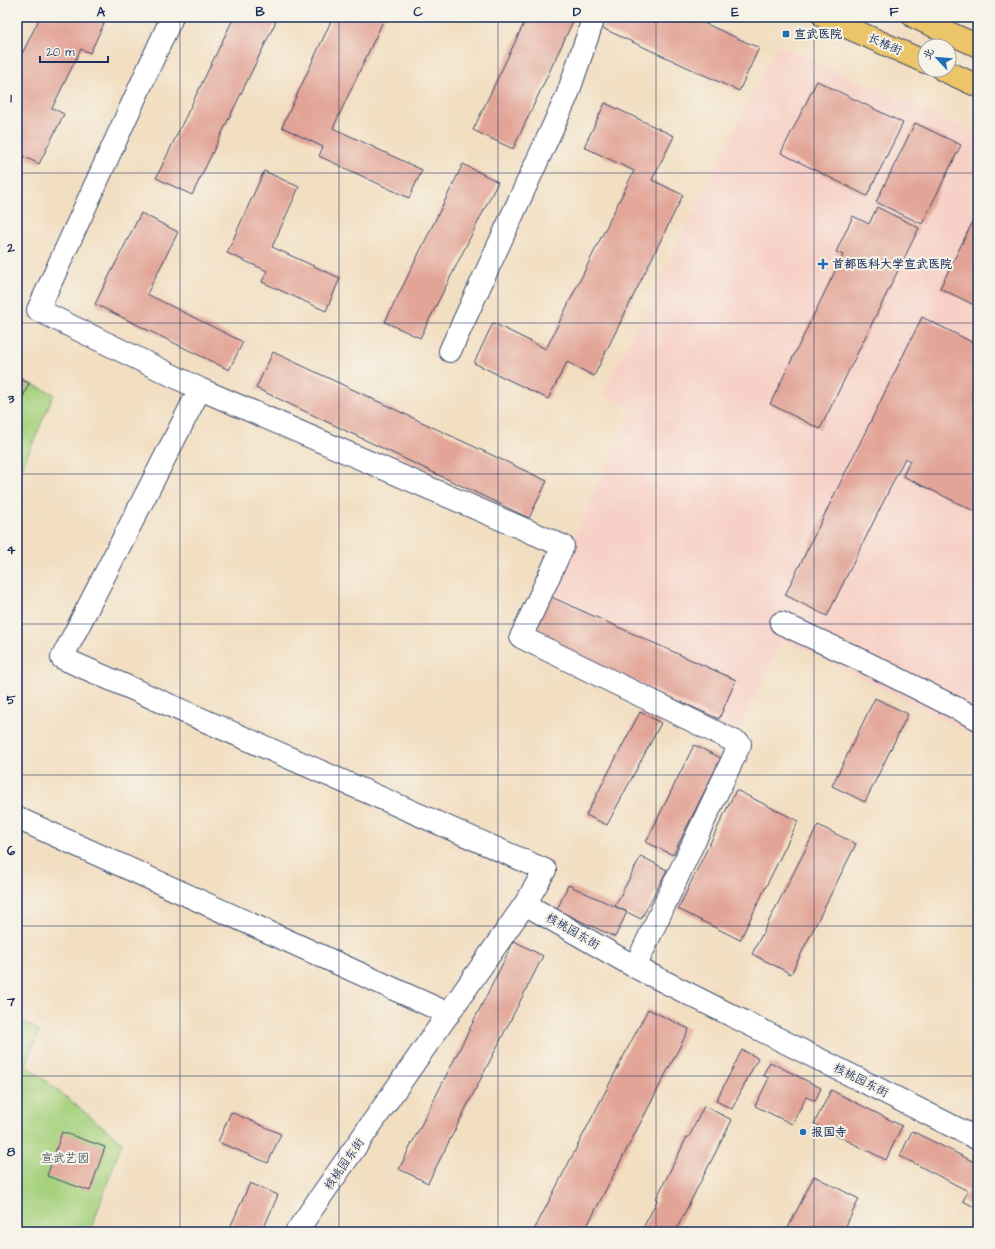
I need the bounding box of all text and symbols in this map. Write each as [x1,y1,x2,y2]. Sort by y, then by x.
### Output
text: A [97,3,106,21]
text: B [255,3,265,21]
text: C [413,3,423,21]
text: D [573,3,582,21]
text: E [731,3,739,21]
text: F [889,3,899,21]
place label: 宣武医院 [794,26,842,43]
marker: 宣武医院 [781,29,791,39]
street label: 长椿街 [865,29,905,60]
scale bar [40,38,108,64]
north arrow [917,38,957,78]
text: 20 m [46,44,75,61]
text: 北 [919,46,938,62]
text: 1 [10,89,12,107]
text: 2 [6,239,15,257]
place label: 首都医科大学宣武医院 [832,256,952,273]
marker: 首都医科大学宣武医院 [817,258,829,270]
text: 3 [7,390,15,408]
text: 4 [7,541,16,559]
text: 5 [6,691,16,709]
text: 6 [7,842,16,860]
street label: 核桃园东街 [543,909,603,954]
text: 7 [6,993,16,1011]
street label: 核桃园东街 [830,1059,891,1102]
place label: 报国寺 [811,1124,847,1141]
marker: 报国寺 [798,1127,808,1137]
street label: 核桃园东街 [320,1135,369,1194]
text: 8 [7,1143,16,1161]
park label: 宣武艺园 [41,1150,89,1167]

